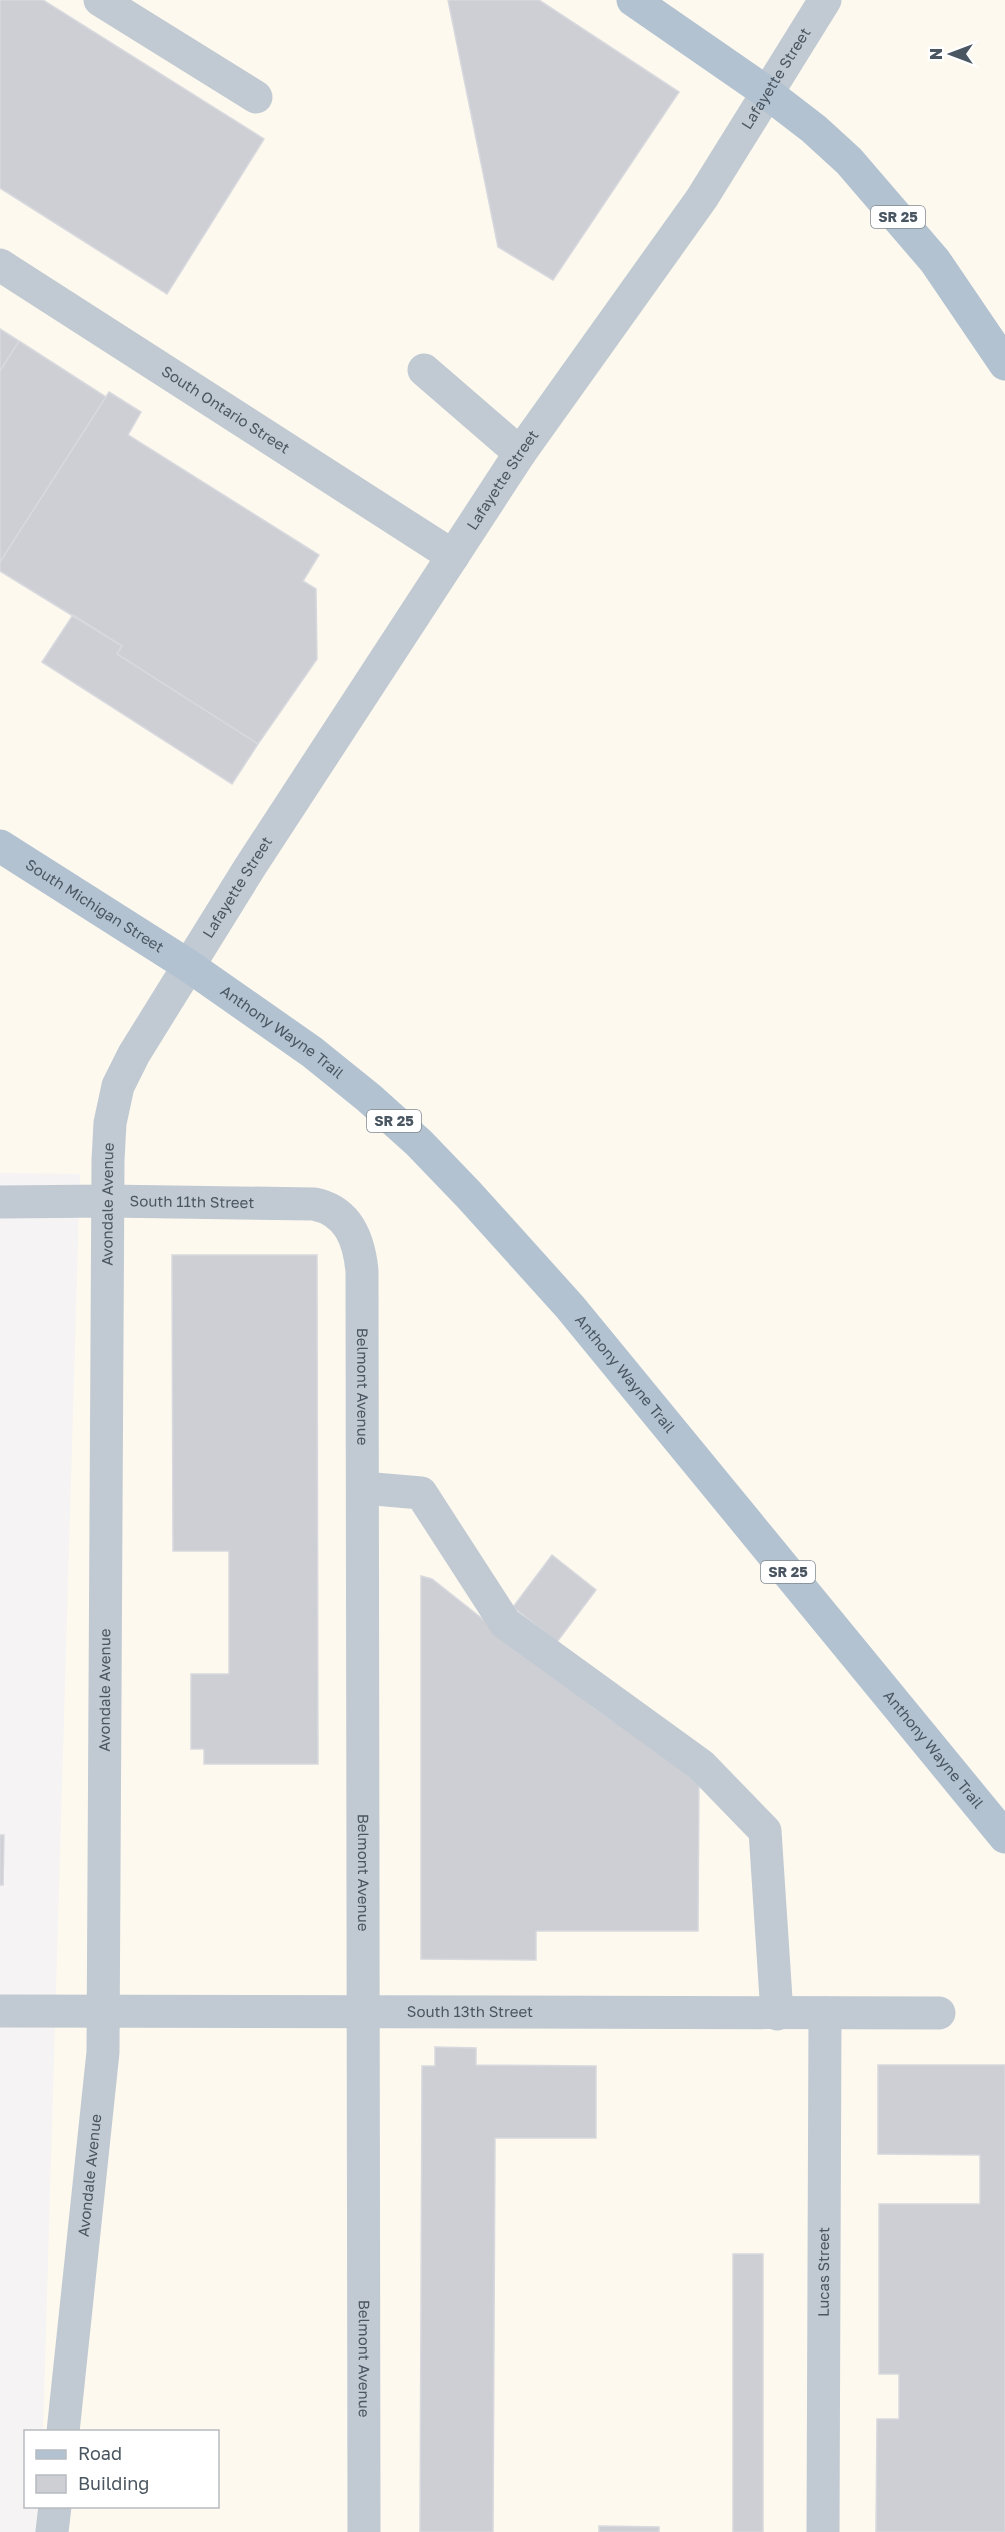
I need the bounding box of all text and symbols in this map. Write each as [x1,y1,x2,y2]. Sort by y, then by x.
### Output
street label: Lafayette Street [737,24,814,132]
north arrow [921,24,981,84]
text: N [926,48,946,60]
road number: SR 25 [871,206,925,228]
street label: South Ontario Street [159,361,293,457]
street label: Lafayette Street [462,426,542,533]
street label: Lafayette Street [198,833,275,941]
street label: South Michigan Street [23,855,168,956]
street label: Anthony Wayne Trail [217,981,348,1082]
road number: SR 25 [367,1110,421,1132]
street label: Avondale Avenue [97,1142,117,1266]
street label: South 11th Street [130,1191,255,1211]
street label: Anthony Wayne Trail [572,1311,680,1436]
street label: Belmont Avenue [354,1328,372,1446]
road number: SR 25 [761,1561,815,1583]
street label: Avondale Avenue [95,1628,113,1752]
street label: Anthony Wayne Trail [880,1686,988,1812]
street label: Belmont Avenue [355,1814,373,1932]
street label: South 13th Street [407,2002,533,2020]
street label: Avondale Avenue [74,2113,104,2238]
street label: Lucas Street [814,2227,832,2317]
street label: Belmont Avenue [356,2300,374,2418]
legend [24,2430,219,2508]
text: Road [78,2442,122,2464]
text: Building [78,2472,149,2494]

